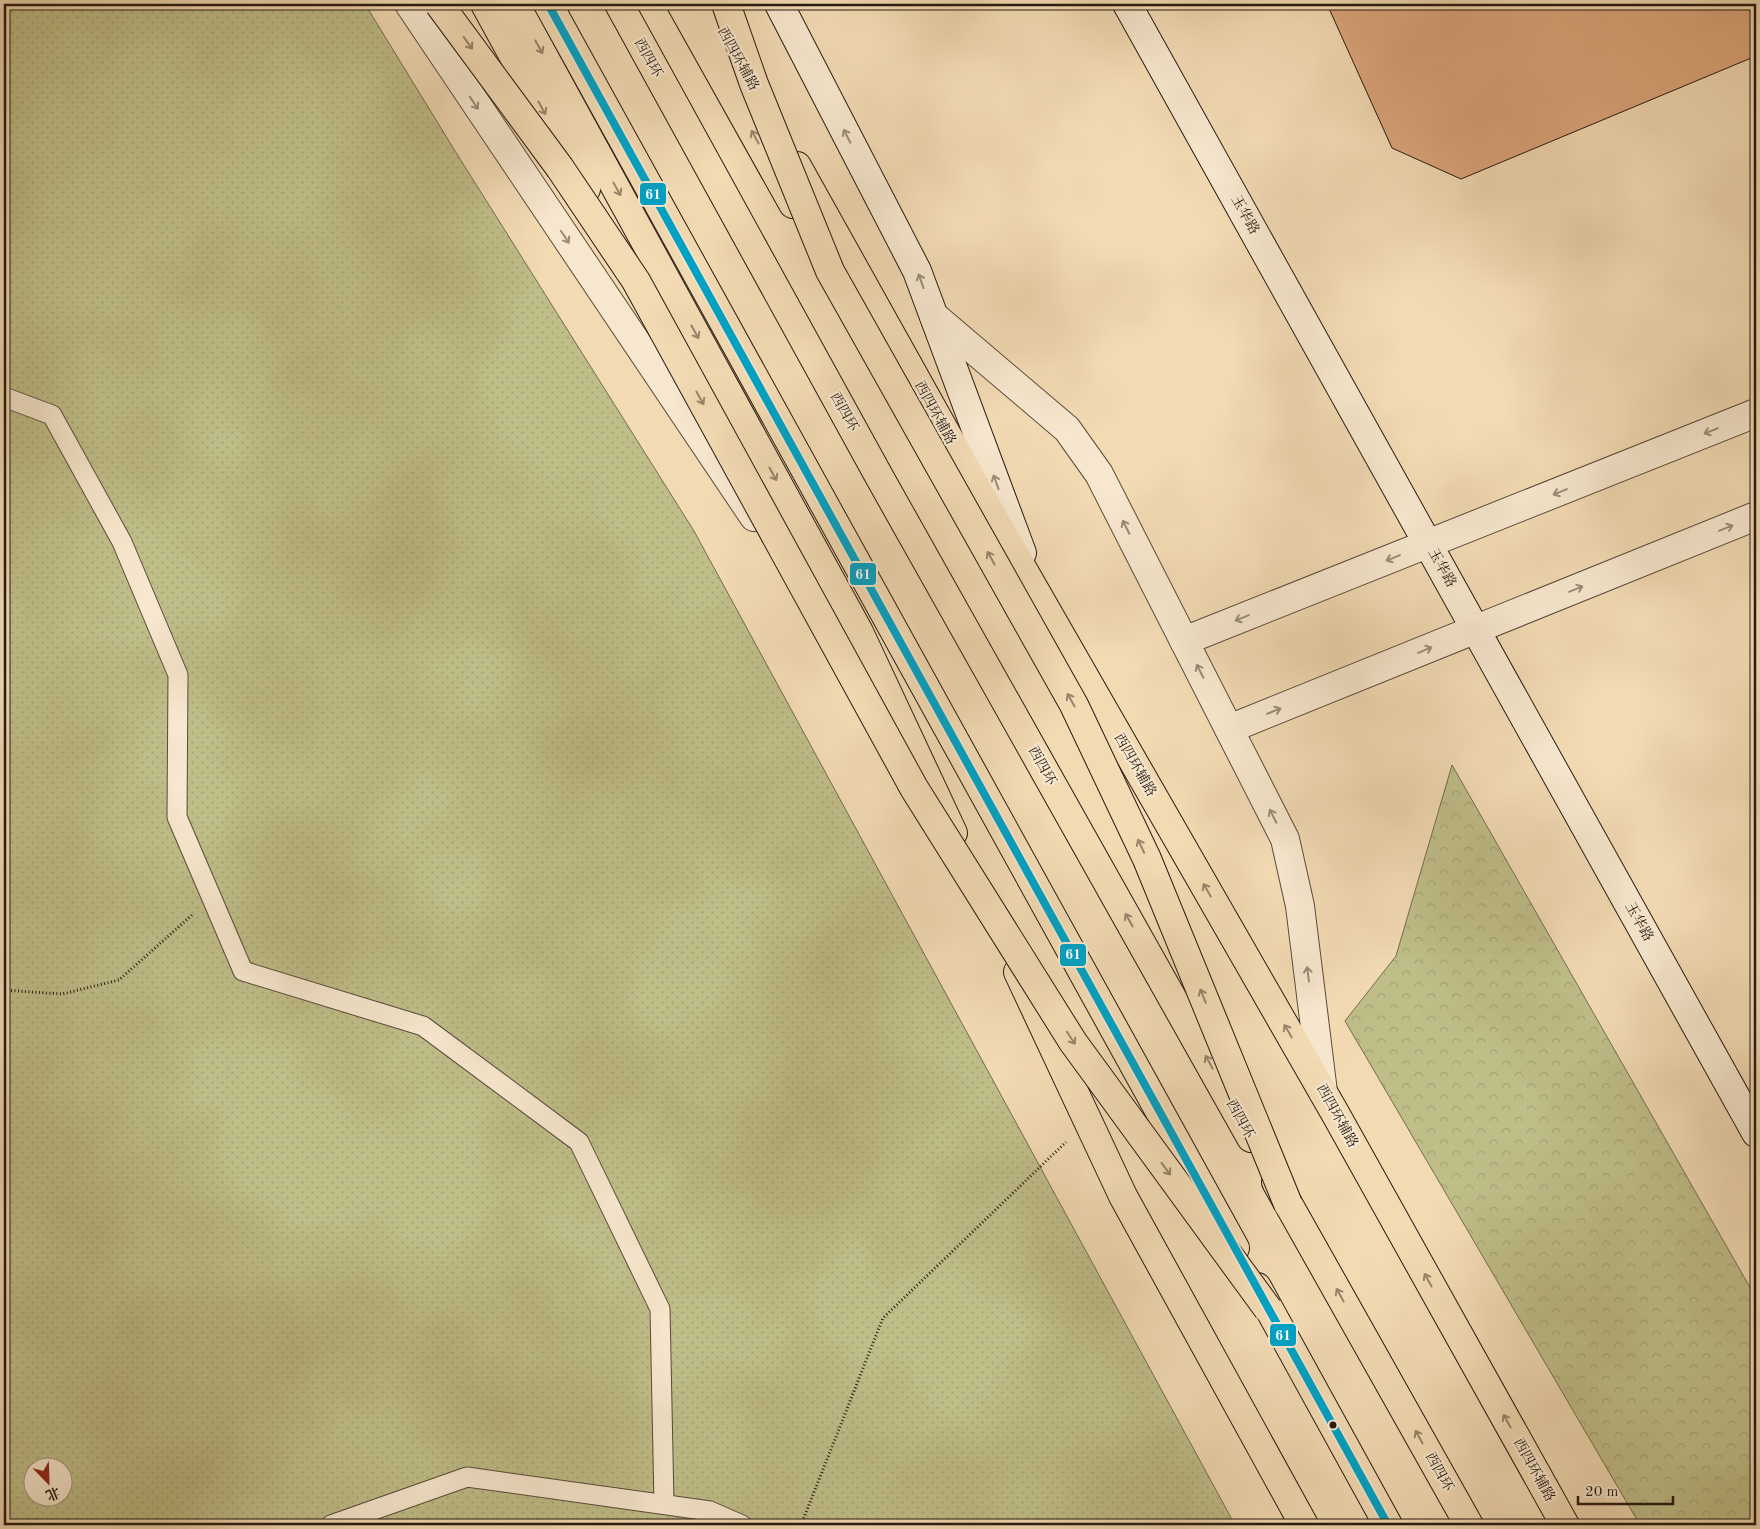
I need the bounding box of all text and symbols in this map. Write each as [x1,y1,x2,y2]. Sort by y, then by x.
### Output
street label: 西四环辅路 [715,25,762,93]
one-way arrow [463,36,473,50]
street label: 西四环 [632,36,665,80]
one-way arrow [534,39,544,54]
one-way arrow [469,95,479,109]
one-way arrow [538,100,547,115]
one-way arrow [842,129,851,144]
one-way arrow [750,130,759,145]
one-way arrow [613,181,622,196]
line badge: 61 [639,182,667,206]
text: 61 [645,188,661,202]
street label: 玉华路 [1229,193,1262,237]
one-way arrow [560,230,570,244]
one-way arrow [916,274,925,289]
one-way arrow [690,324,700,339]
street label: 西四环辅路 [912,379,959,447]
one-way arrow [696,390,705,405]
street label: 西四环 [828,390,861,434]
one-way arrow [1704,427,1719,436]
one-way arrow [769,466,778,481]
one-way arrow [991,475,1000,491]
one-way arrow [1553,487,1568,497]
one-way arrow [1121,520,1130,535]
one-way arrow [1719,523,1734,532]
street label: 玉华路 [1426,546,1459,590]
one-way arrow [986,551,996,566]
one-way arrow [1386,554,1401,563]
line badge: 61 [849,562,877,586]
text: 61 [855,568,871,582]
one-way arrow [1568,584,1583,593]
one-way arrow [1235,614,1250,623]
one-way arrow [1417,645,1432,654]
one-way arrow [1195,664,1205,679]
one-way arrow [1066,692,1076,707]
one-way arrow [1266,706,1281,715]
street label: 西四环辅路 [1111,731,1159,799]
street label: 西四环 [1026,744,1059,788]
one-way arrow [1268,809,1278,824]
one-way arrow [1136,839,1145,854]
one-way arrow [1202,884,1212,898]
street label: 玉华路 [1623,900,1656,944]
one-way arrow [1124,913,1134,928]
line badge: 61 [1059,943,1087,967]
text: 61 [1065,948,1081,962]
one-way arrow [1303,966,1313,982]
one-way arrow [1198,989,1207,1004]
one-way arrow [1283,1025,1293,1039]
one-way arrow [1066,1031,1076,1045]
one-way arrow [1203,1056,1213,1070]
street label: 西四环辅路 [1314,1082,1361,1150]
street label: 西四环 [1224,1097,1257,1141]
one-way arrow [1161,1162,1172,1176]
one-way arrow [1423,1272,1433,1287]
one-way arrow [1334,1289,1344,1303]
line badge: 61 [1269,1323,1297,1347]
text: 61 [1275,1329,1291,1343]
one-way arrow [1502,1414,1512,1429]
unlabelled marker [1328,1420,1338,1430]
one-way arrow [1414,1430,1424,1445]
street label: 西四环辅路 [1511,1436,1558,1504]
street label: 西四环 [1423,1450,1456,1494]
north arrow [22,1456,72,1506]
scale bar [1578,1474,1672,1506]
text: 北 [44,1484,62,1503]
text: 20 m [1585,1485,1619,1500]

